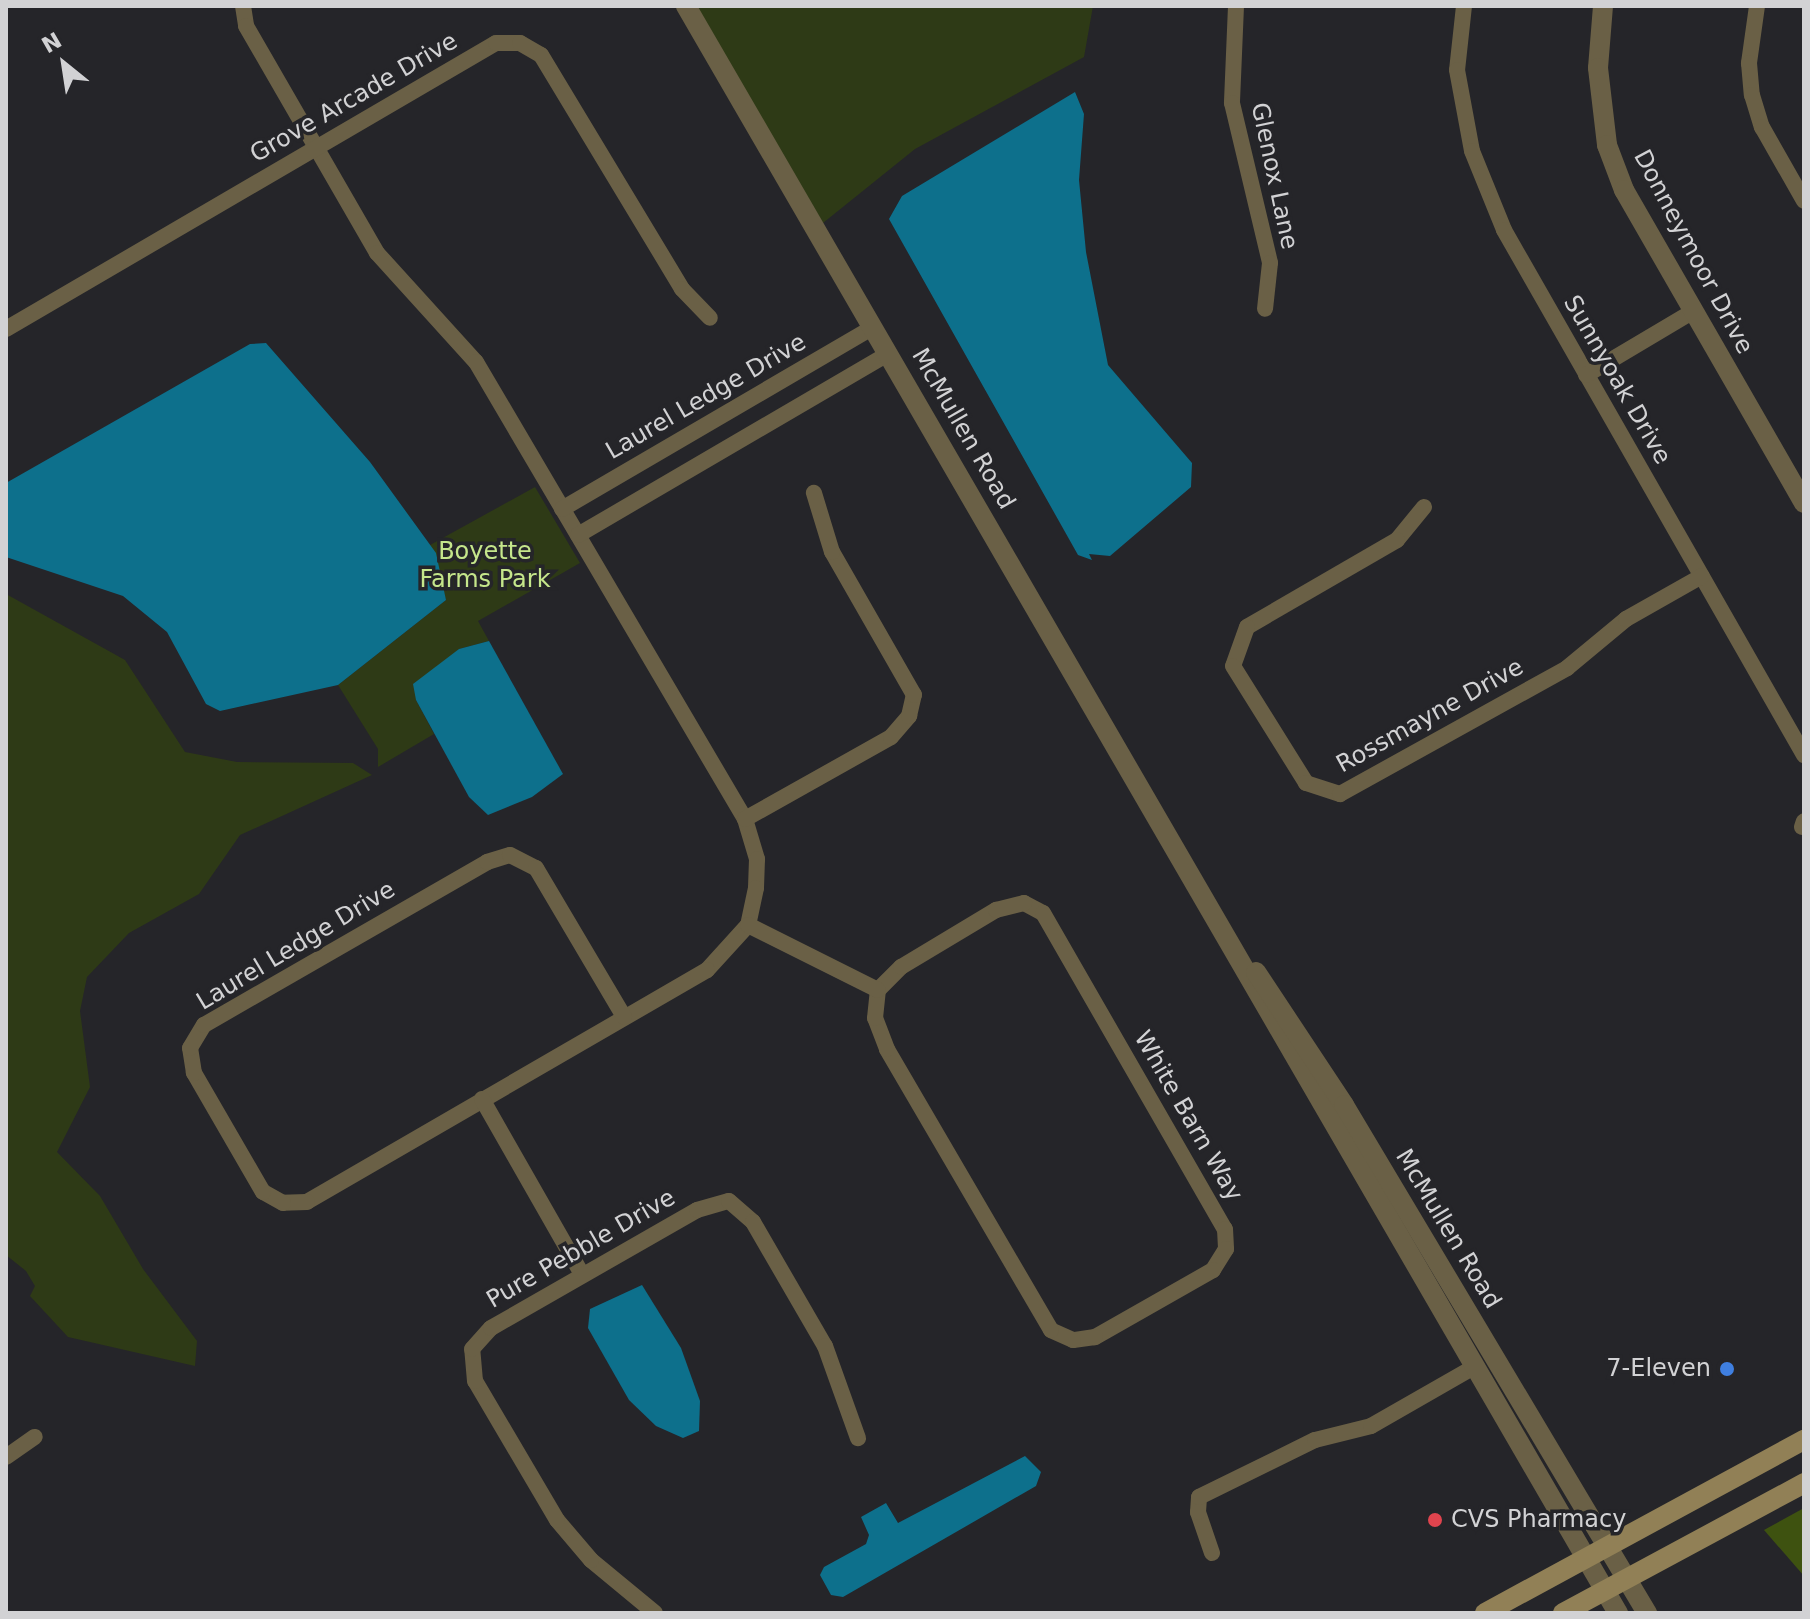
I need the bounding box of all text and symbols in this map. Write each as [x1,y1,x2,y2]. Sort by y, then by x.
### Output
north arrow [24,24,104,104]
text: N [38,27,66,58]
street label: Grove Arcade Drive [245,27,463,169]
street label: Glenox Lane [1244,100,1304,252]
street label: Donneymoor Drive [1627,145,1759,359]
street label: Sunnyoak Drive [1557,291,1677,469]
street label: Laurel Ledge Drive [601,328,811,466]
street label: McMullen Road [905,343,1021,515]
park label: Boyette Farms Park [419,538,551,594]
street label: Rossmayne Drive [1332,653,1528,779]
street label: Laurel Ledge Drive [192,875,400,1017]
street label: White Barn Way [1128,1026,1248,1206]
street label: McMullen Road [1389,1144,1507,1314]
street label: Pure Pebble Drive [482,1183,680,1315]
place label: 7-Eleven [1606,1355,1711,1383]
marker: 7-Eleven [1718,1360,1736,1378]
place label: CVS Pharmacy [1451,1506,1626,1534]
marker: CVS Pharmacy [1426,1511,1444,1529]

